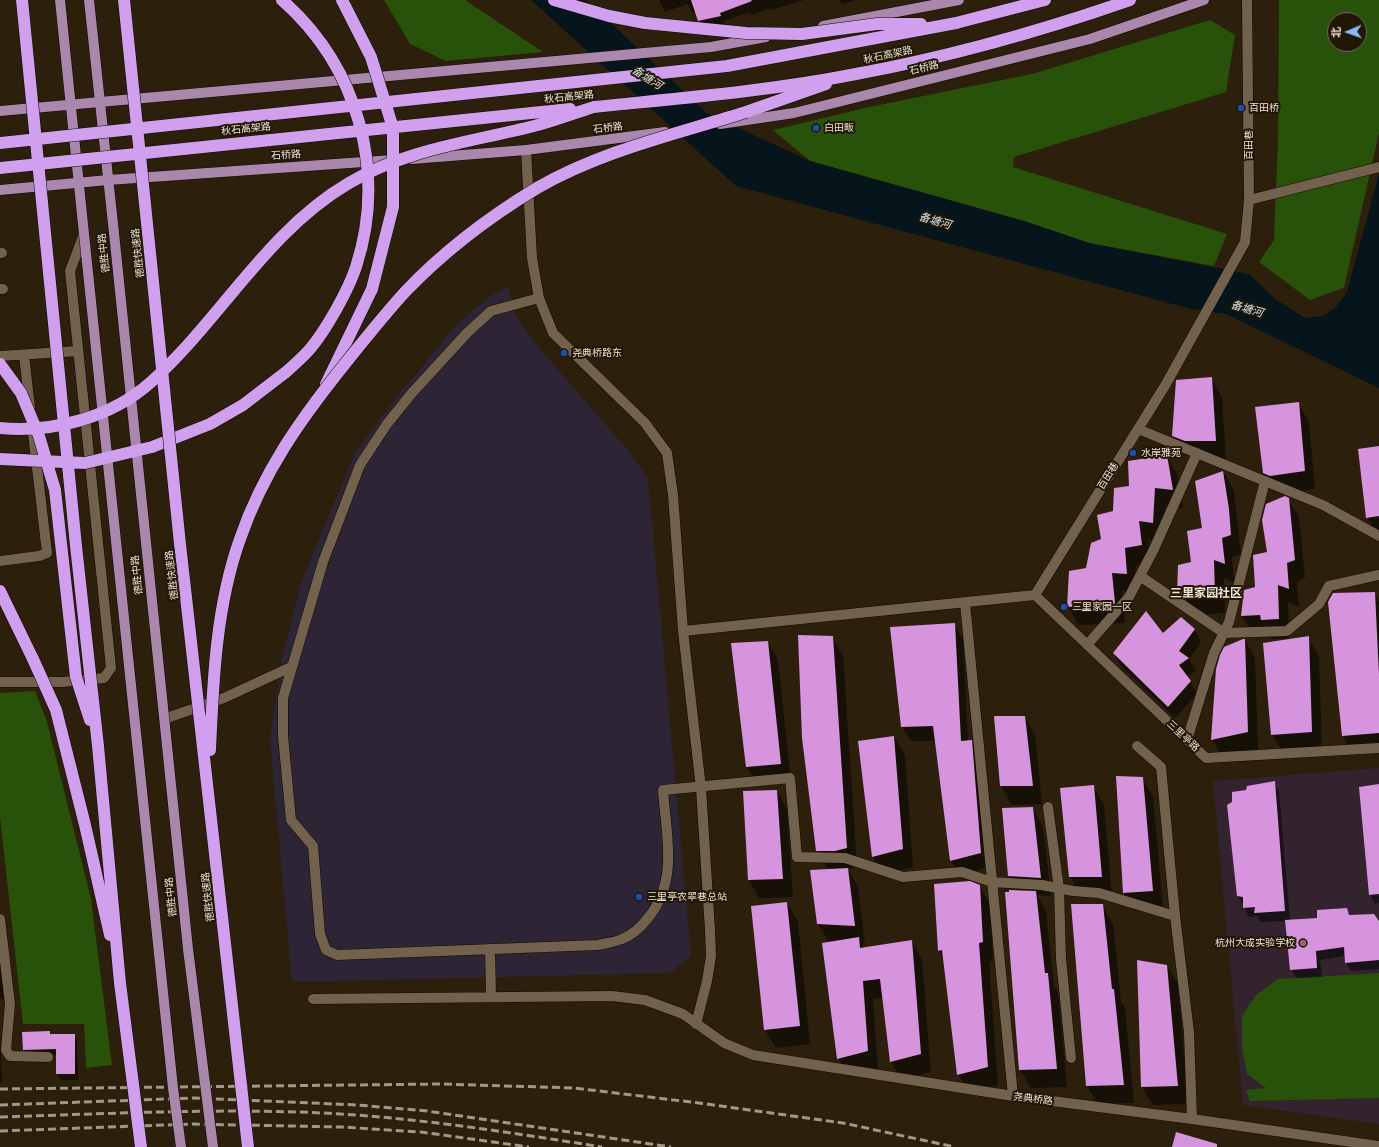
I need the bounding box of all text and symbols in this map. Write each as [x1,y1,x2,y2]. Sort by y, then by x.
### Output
north arrow [1327,12,1367,52]
text: 北 [1330,27,1342,38]
street label: 秋石高架路 [862,44,914,66]
street label: 石桥路 [908,59,940,77]
water label: 备塘河 [630,64,664,92]
street label: 秋石高架路 [544,88,594,106]
place label: 百田桥 [1249,102,1279,114]
marker: 百田桥 [1236,103,1246,113]
street label: 秋石高架路 [221,120,271,138]
street label: 石桥路 [592,120,624,136]
place label: 白田畈 [824,122,854,134]
marker: 白田畈 [811,123,821,133]
street label: 百田巷 [1243,130,1255,160]
street label: 石桥路 [271,148,301,162]
water label: 备塘河 [917,210,953,232]
street label: 德胜快速路 [129,228,147,278]
street label: 德胜中路 [96,232,112,274]
water label: 备塘河 [1229,298,1265,320]
place label: 尧典桥路东 [572,347,622,359]
marker: 尧典桥路东 [559,348,569,358]
place label: 水岸雅苑 [1141,447,1181,459]
marker: 水岸雅苑 [1128,448,1138,458]
street label: 百田巷 [1095,460,1121,492]
street label: 德胜快速路 [163,549,181,601]
street label: 德胜中路 [129,554,145,596]
district label: 三里家园社区 [1170,586,1242,600]
place label: 三里家园一区 [1072,601,1132,613]
marker: 三里家园一区 [1059,602,1069,612]
street label: 三里亭路 [1164,718,1202,754]
street label: 德胜快速路 [199,872,217,922]
street label: 德胜中路 [163,876,179,918]
place label: 三里亭农翠巷总站 [647,891,727,903]
marker: 三里亭农翠巷总站 [634,892,644,902]
place label: 杭州大成实验学校 [1215,937,1295,949]
marker: 杭州大成实验学校 [1298,938,1308,948]
street label: 尧典桥路 [1012,1091,1054,1107]

